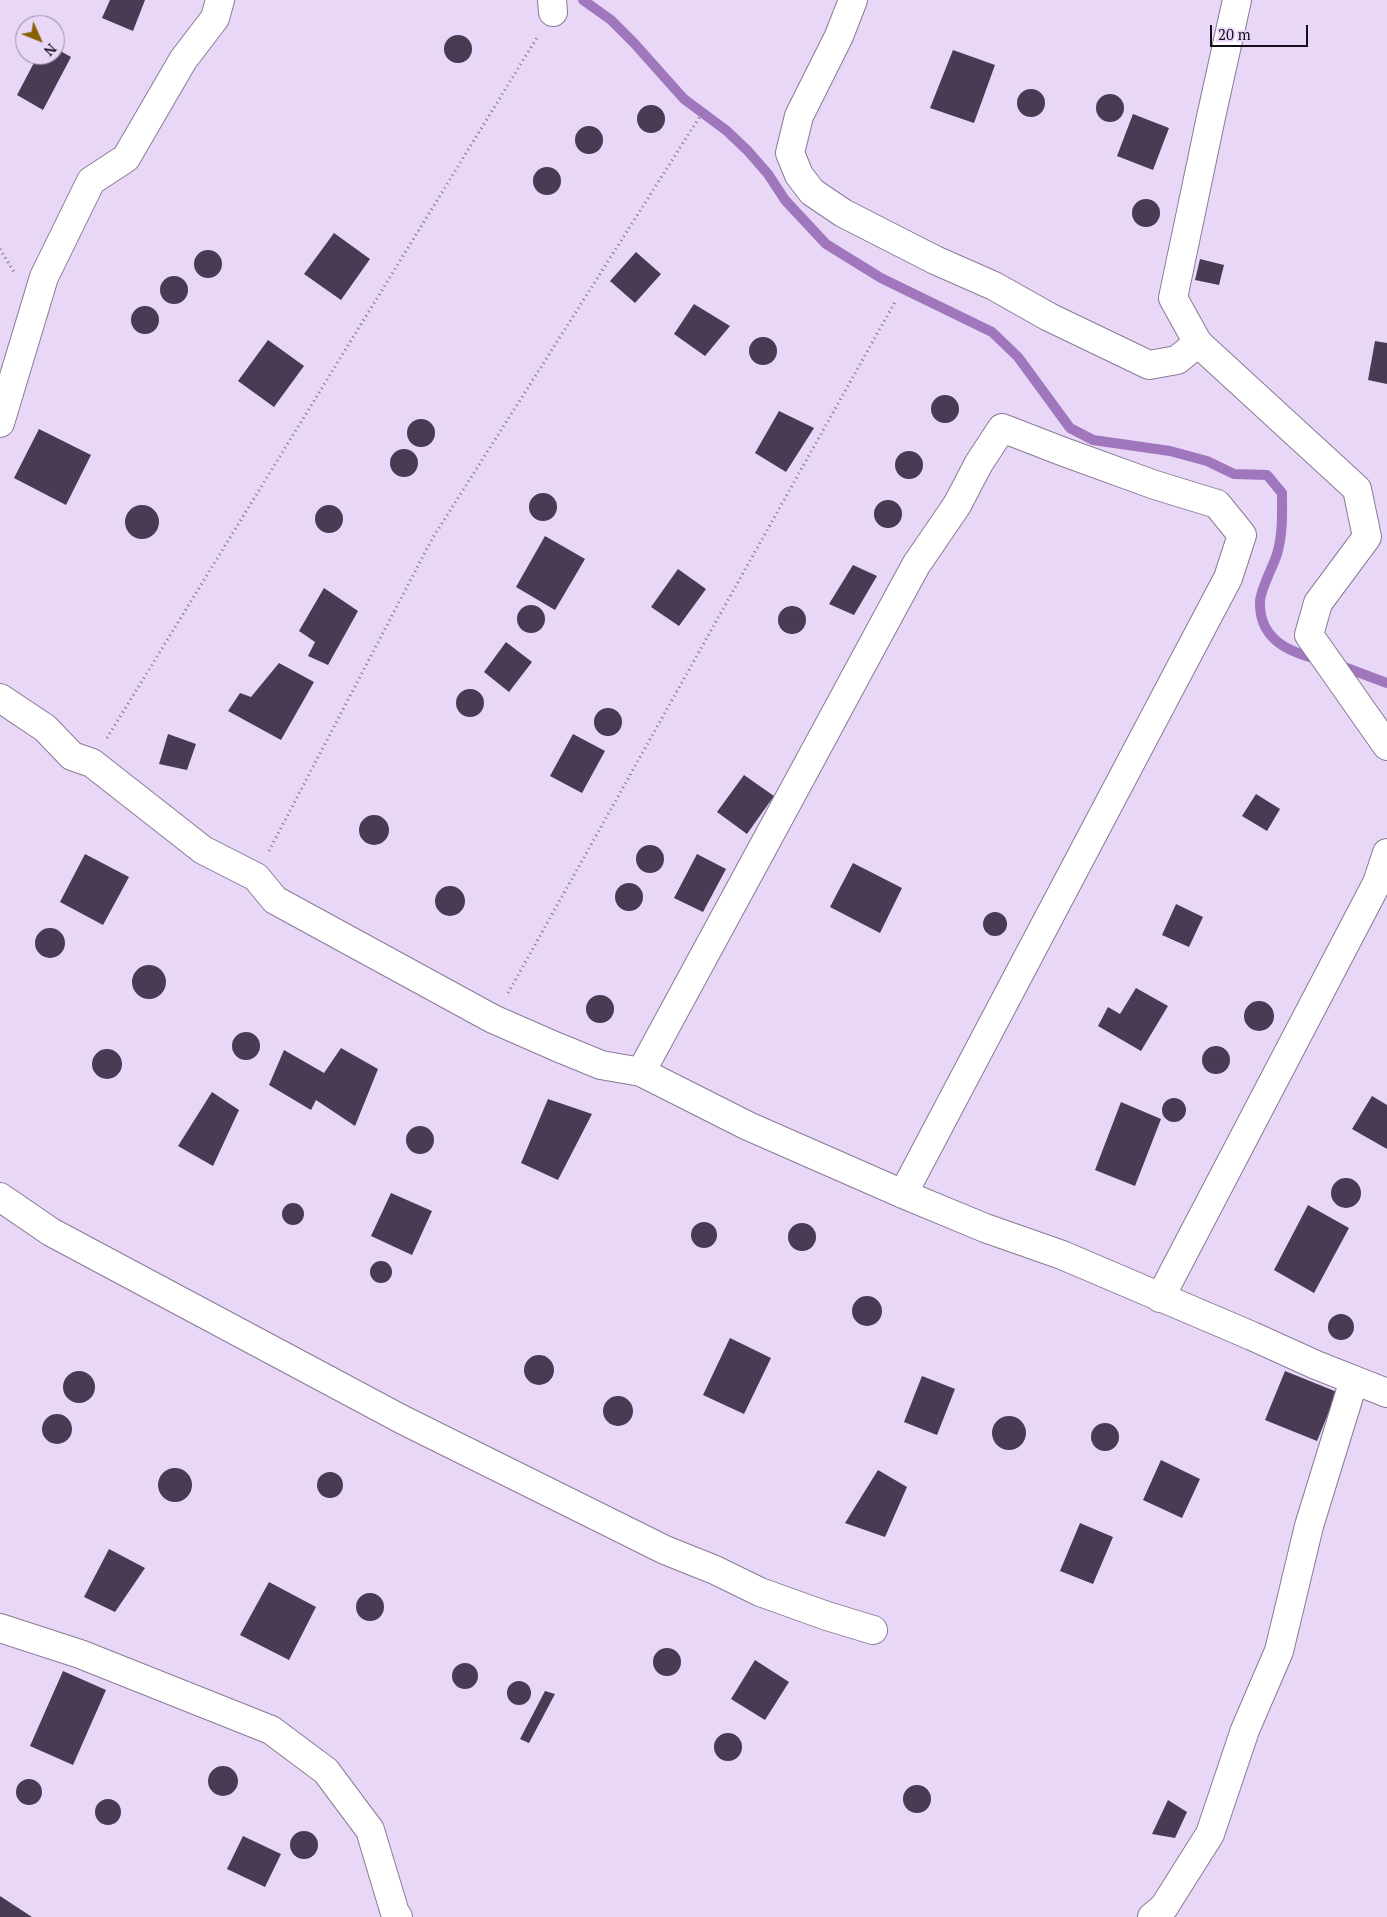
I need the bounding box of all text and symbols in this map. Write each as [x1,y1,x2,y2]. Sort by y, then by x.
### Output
north arrow [15,15,65,65]
scale bar [1212,15,1310,47]
text: 20 m [1218,24,1251,44]
text: N [40,40,61,60]

